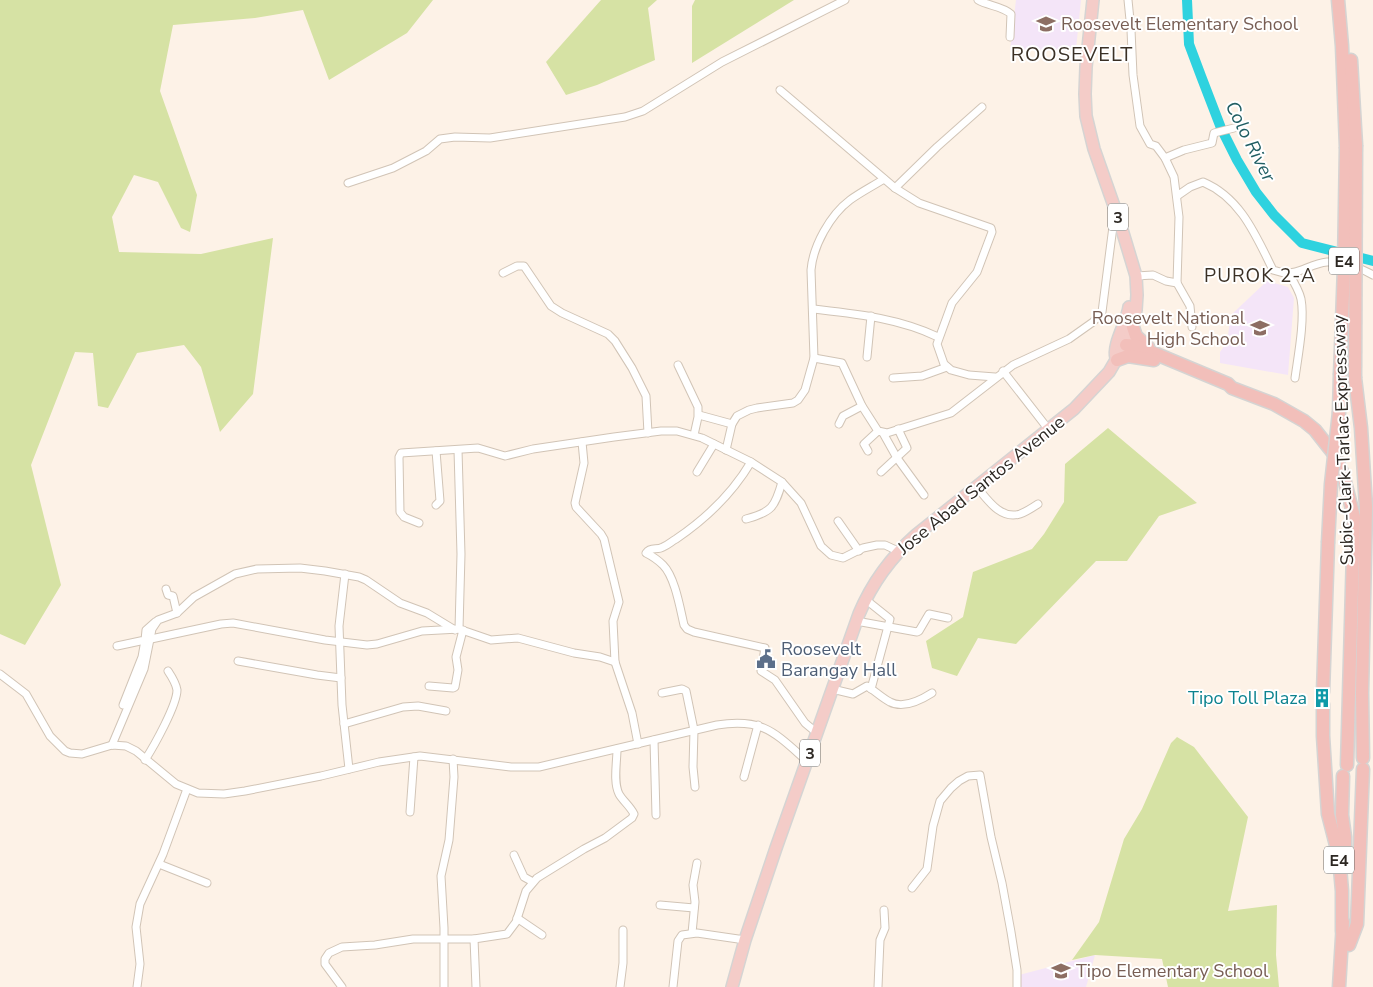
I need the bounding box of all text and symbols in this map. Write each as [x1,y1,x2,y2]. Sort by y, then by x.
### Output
place label: Roosevelt Elementary School [1061,12,1299,36]
school or university icon: Roosevelt Elementary School [1035,13,1057,35]
district label: ROOSEVELT [1011,41,1133,68]
water label: Colo River [1219,97,1282,187]
road number: 3 [1108,203,1128,230]
road number: E4 [1329,248,1359,274]
district label: PUROK 2-A [1204,263,1316,289]
place label: Roosevelt National High School [1092,306,1246,351]
street label: Subic-Clark-Tarlac Expressway [1327,314,1359,566]
school or university icon: Roosevelt National High School [1249,317,1271,339]
street label: Jose Abad Santos Avenue [892,410,1070,561]
place label: Roosevelt Barangay Hall [781,637,897,682]
public building icon: Roosevelt Barangay Hall [755,648,777,670]
place label: Tipo Toll Plaza [1188,686,1307,710]
building icon: Tipo Toll Plaza [1311,687,1333,709]
road number: 3 [800,740,820,766]
road number: E4 [1324,846,1354,874]
place label: Tipo Elementary School [1076,959,1269,983]
school or university icon: Tipo Elementary School [1050,960,1072,982]

